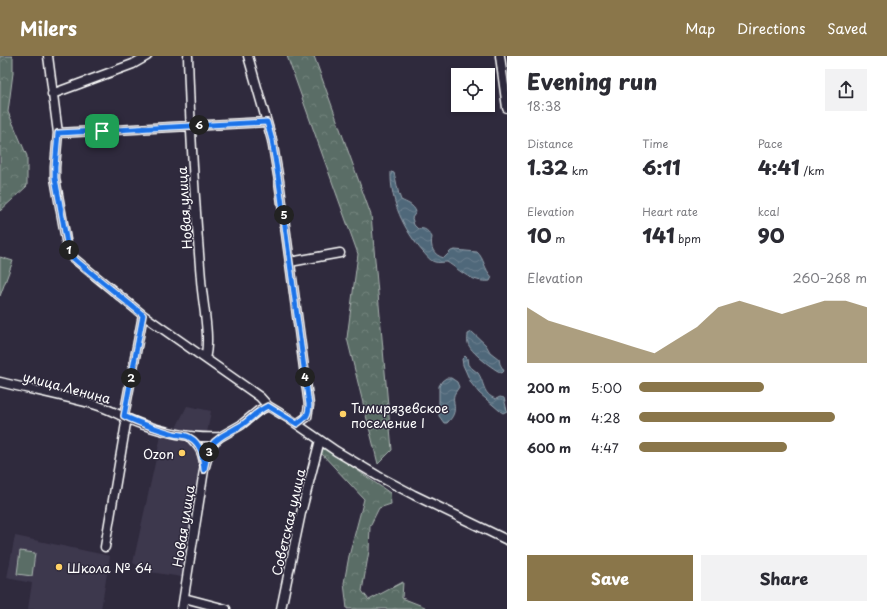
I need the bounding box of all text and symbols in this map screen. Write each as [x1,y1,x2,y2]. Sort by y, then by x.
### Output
text: Milers [20,14,77,42]
text: Map [685,18,715,39]
text: Directions [737,18,805,39]
text: Saved [827,18,867,39]
text: Evening run [527,64,657,97]
map controls [451,68,495,112]
button: locate [451,68,495,112]
button: share [825,69,867,111]
text: 18:38 [527,96,561,115]
pin [85,114,119,148]
pin: 6 [189,115,209,135]
text: 6 [195,116,203,133]
icon: arrive [91,120,113,142]
text: Distance [527,135,573,152]
text: Time [642,135,668,152]
text: Pace [758,135,782,152]
text: 1.32 [527,152,568,182]
text: 6:11 [642,152,681,182]
text: 4:41 [758,152,800,182]
text: km [568,162,588,179]
text: /km [800,162,824,179]
street label: Новая улица [172,165,196,250]
text: Elevation [527,203,574,220]
text: Heart rate [642,203,698,220]
text: kcal [758,203,780,220]
pin: 5 [274,205,294,225]
text: 5 [280,206,288,223]
text: 10 [527,220,552,250]
text: 141 [642,220,675,250]
text: 90 [758,220,785,250]
text: m [552,230,565,247]
text: bpm [675,230,701,247]
pin: 1 [59,240,79,260]
text: 1 [66,241,72,258]
text: Elevation [527,268,583,287]
text: 260–268 m [793,268,867,287]
street label: улица Ленина [21,366,114,408]
pin: 4 [295,367,315,387]
pin: 2 [121,368,141,388]
text: 4 [301,368,309,385]
text: 2 [127,369,135,386]
text: 200 m [527,378,571,397]
text: 5:00 [591,378,622,397]
place label: Тимирязевское поселение I [351,398,449,432]
text: 400 m [527,408,571,427]
text: 4:28 [591,408,621,427]
marker: Тимирязевское поселение I [338,409,348,419]
text: 600 m [527,438,571,457]
text: 4:47 [591,438,619,457]
pin: 3 [199,442,219,462]
text: 3 [205,443,213,460]
place label: Ozon [143,444,174,463]
marker: Ozon [177,448,187,458]
street label: Советская улица [266,466,310,577]
street label: Новая улица [167,483,199,568]
button: Save [527,555,693,601]
button: Share [701,555,867,601]
place label: Школа № 64 [67,558,152,577]
marker: Школа № 64 [54,562,64,572]

